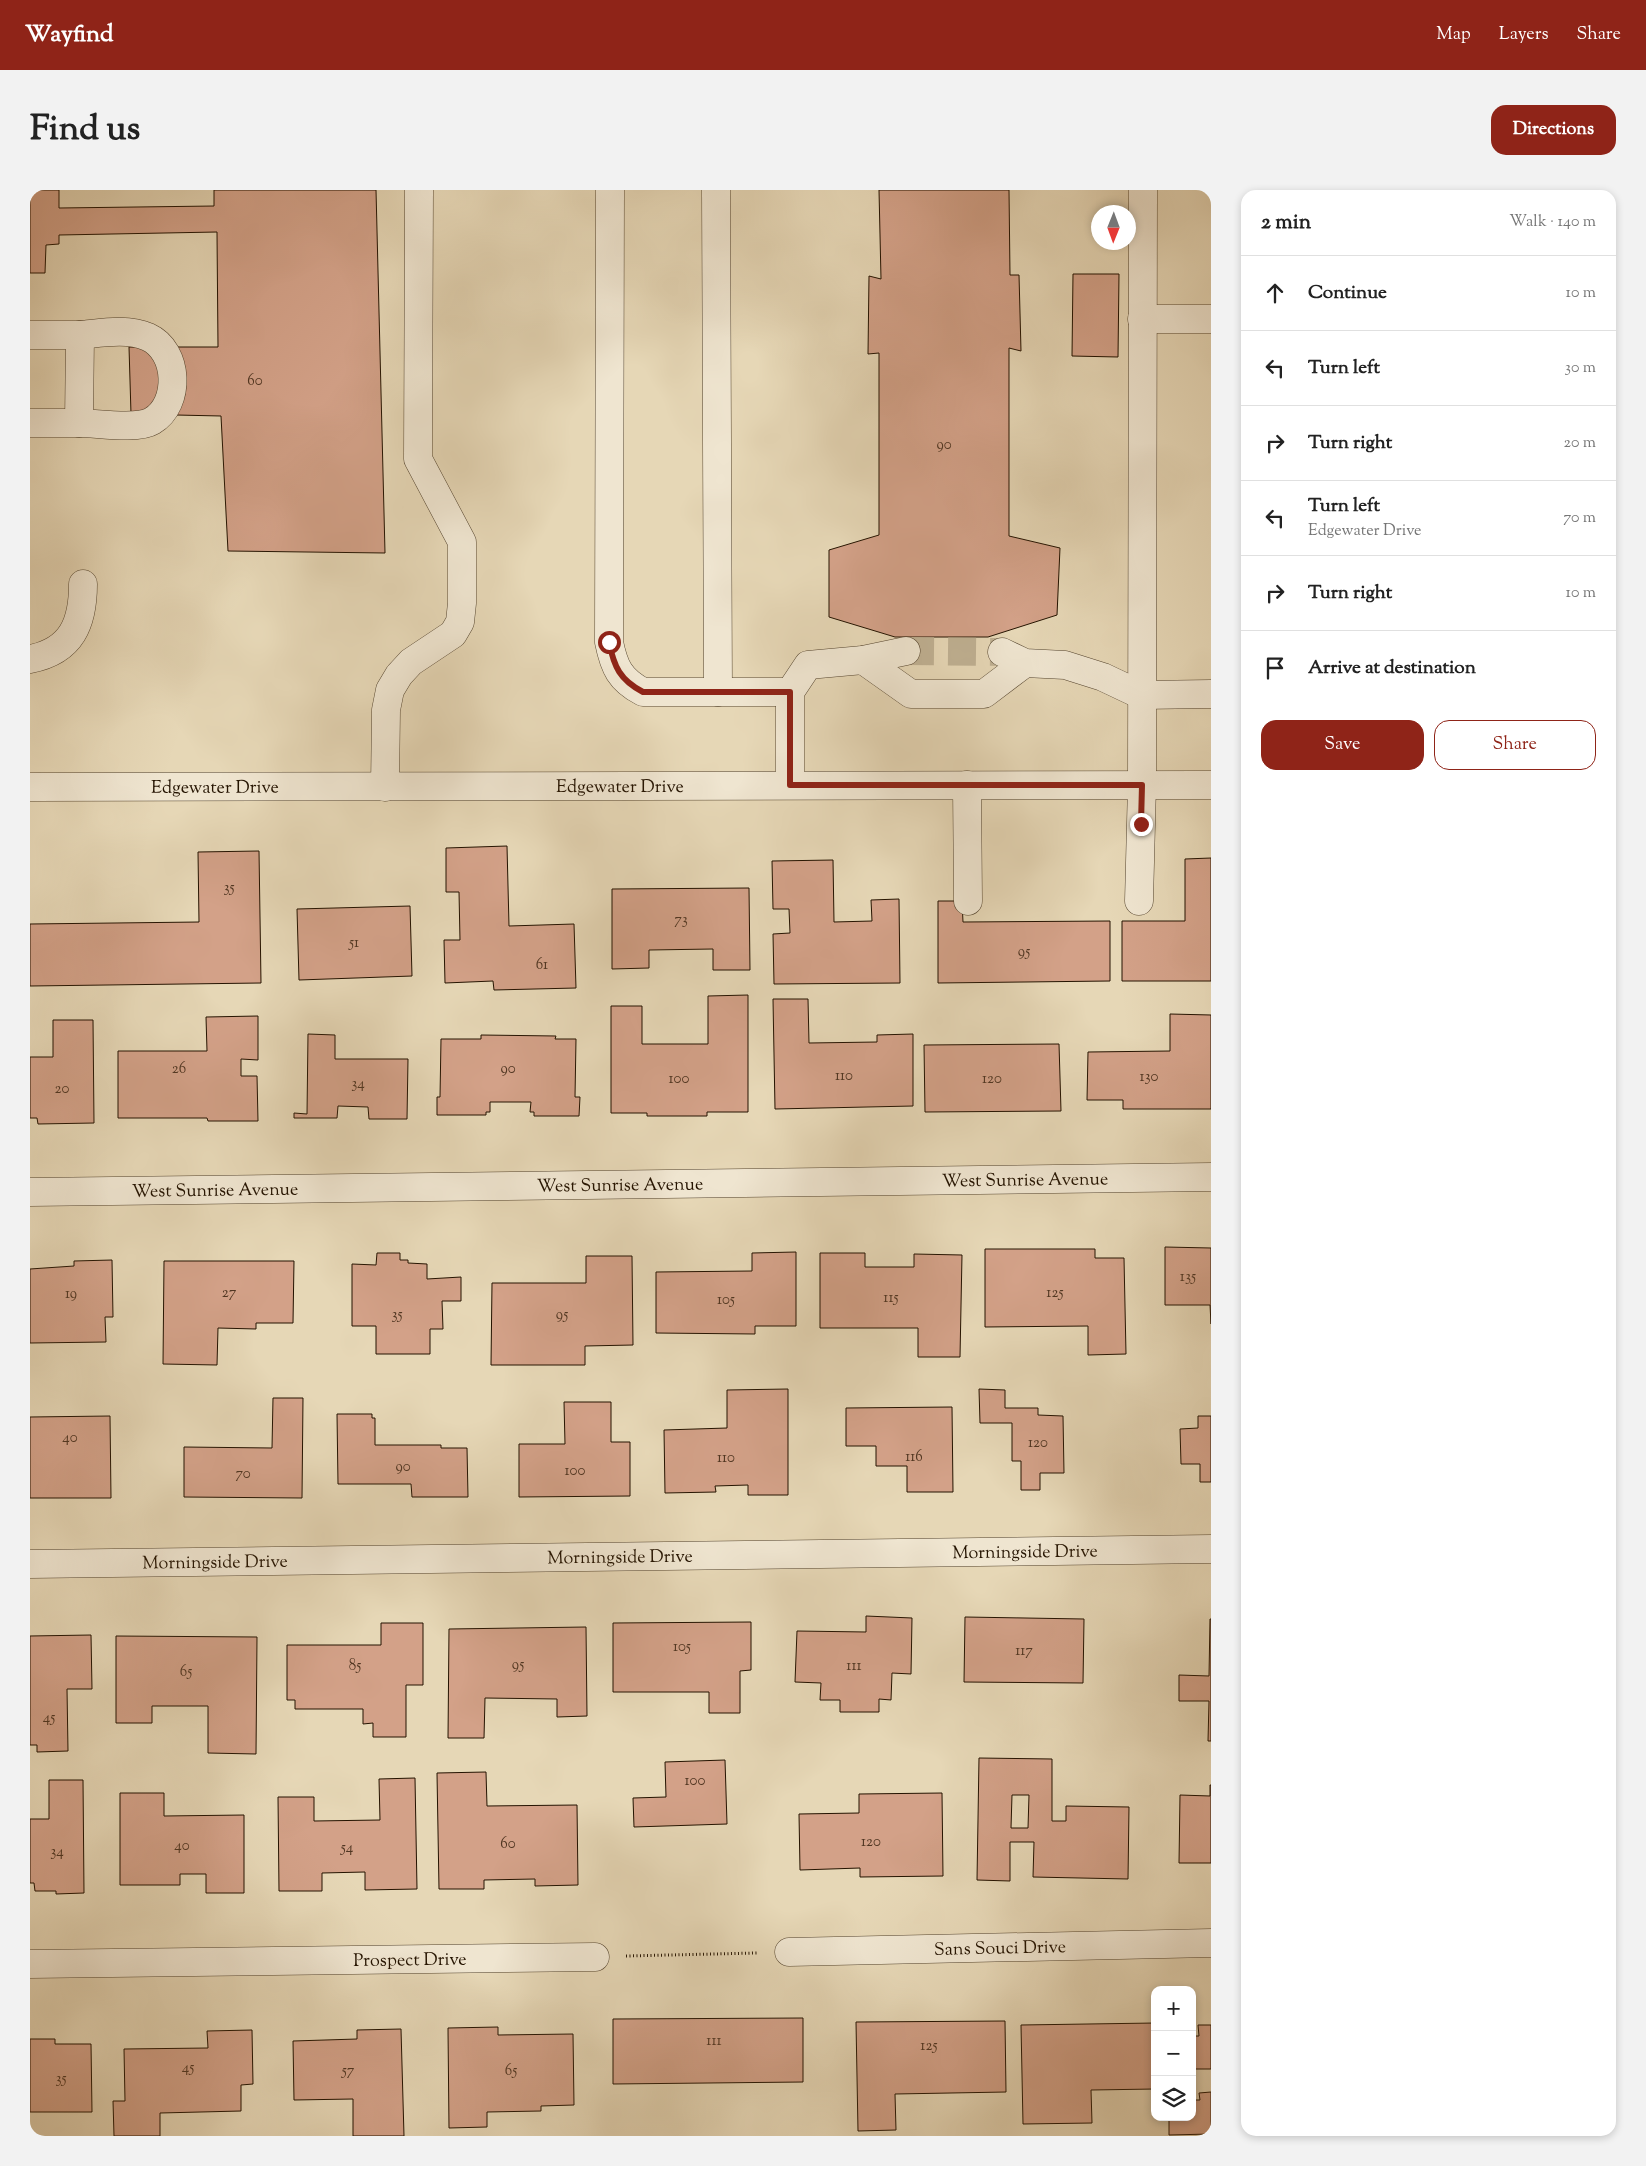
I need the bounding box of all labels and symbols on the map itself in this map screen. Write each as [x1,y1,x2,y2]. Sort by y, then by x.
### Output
north arrow [1091,205,1136,250]
house number: 60 [247,371,263,392]
house number: 90 [936,435,952,456]
route start [598,631,621,654]
street label: Edgewater Drive [556,775,684,801]
street label: Edgewater Drive [151,776,279,802]
route end [1130,813,1153,836]
house number: 35 [223,878,235,899]
house number: 73 [674,910,688,931]
house number: 51 [348,933,359,954]
house number: 95 [1018,942,1030,963]
house number: 61 [536,955,548,976]
house number: 26 [172,1059,186,1080]
house number: 90 [500,1059,516,1080]
house number: 110 [835,1066,853,1087]
house number: 130 [1140,1067,1159,1088]
house number: 100 [669,1069,689,1090]
house number: 120 [982,1069,1002,1090]
house number: 34 [351,1074,365,1095]
house number: 20 [55,1079,70,1100]
street label: West Sunrise Avenue [941,1167,1108,1195]
street label: West Sunrise Avenue [536,1172,703,1201]
street label: West Sunrise Avenue [132,1178,298,1206]
house number: 135 [1180,1267,1196,1288]
house number: 27 [222,1283,237,1304]
house number: 125 [1046,1283,1064,1304]
house number: 19 [65,1284,77,1305]
house number: 115 [883,1288,899,1309]
house number: 105 [717,1290,735,1311]
house number: 35 [391,1305,403,1326]
house number: 95 [556,1305,568,1326]
house number: 40 [62,1428,78,1449]
house number: 120 [1028,1433,1048,1454]
house number: 116 [905,1447,923,1468]
house number: 110 [717,1448,735,1469]
house number: 90 [395,1457,411,1478]
house number: 100 [565,1461,585,1482]
house number: 70 [235,1464,251,1485]
street label: Morningside Drive [952,1539,1098,1567]
street label: Morningside Drive [547,1545,693,1572]
street label: Morningside Drive [142,1550,288,1578]
house number: 105 [673,1637,691,1658]
house number: 117 [1015,1641,1033,1662]
house number: 95 [512,1655,524,1676]
house number: 85 [349,1656,361,1677]
house number: 111 [846,1656,862,1677]
house number: 65 [180,1662,192,1683]
house number: 45 [43,1708,55,1729]
house number: 100 [685,1771,705,1792]
house number: 120 [861,1832,881,1853]
house number: 60 [500,1834,516,1855]
house number: 40 [174,1836,190,1857]
house number: 54 [340,1838,354,1859]
house number: 34 [50,1842,64,1863]
street label: Sans Souci Drive [934,1935,1066,1964]
street label: Prospect Drive [353,1948,467,1975]
house number: 111 [706,2031,722,2052]
house number: 125 [920,2036,938,2057]
house number: 45 [182,2058,194,2079]
house number: 57 [341,2061,355,2082]
house number: 65 [505,2061,517,2082]
house number: 35 [55,2069,67,2090]

